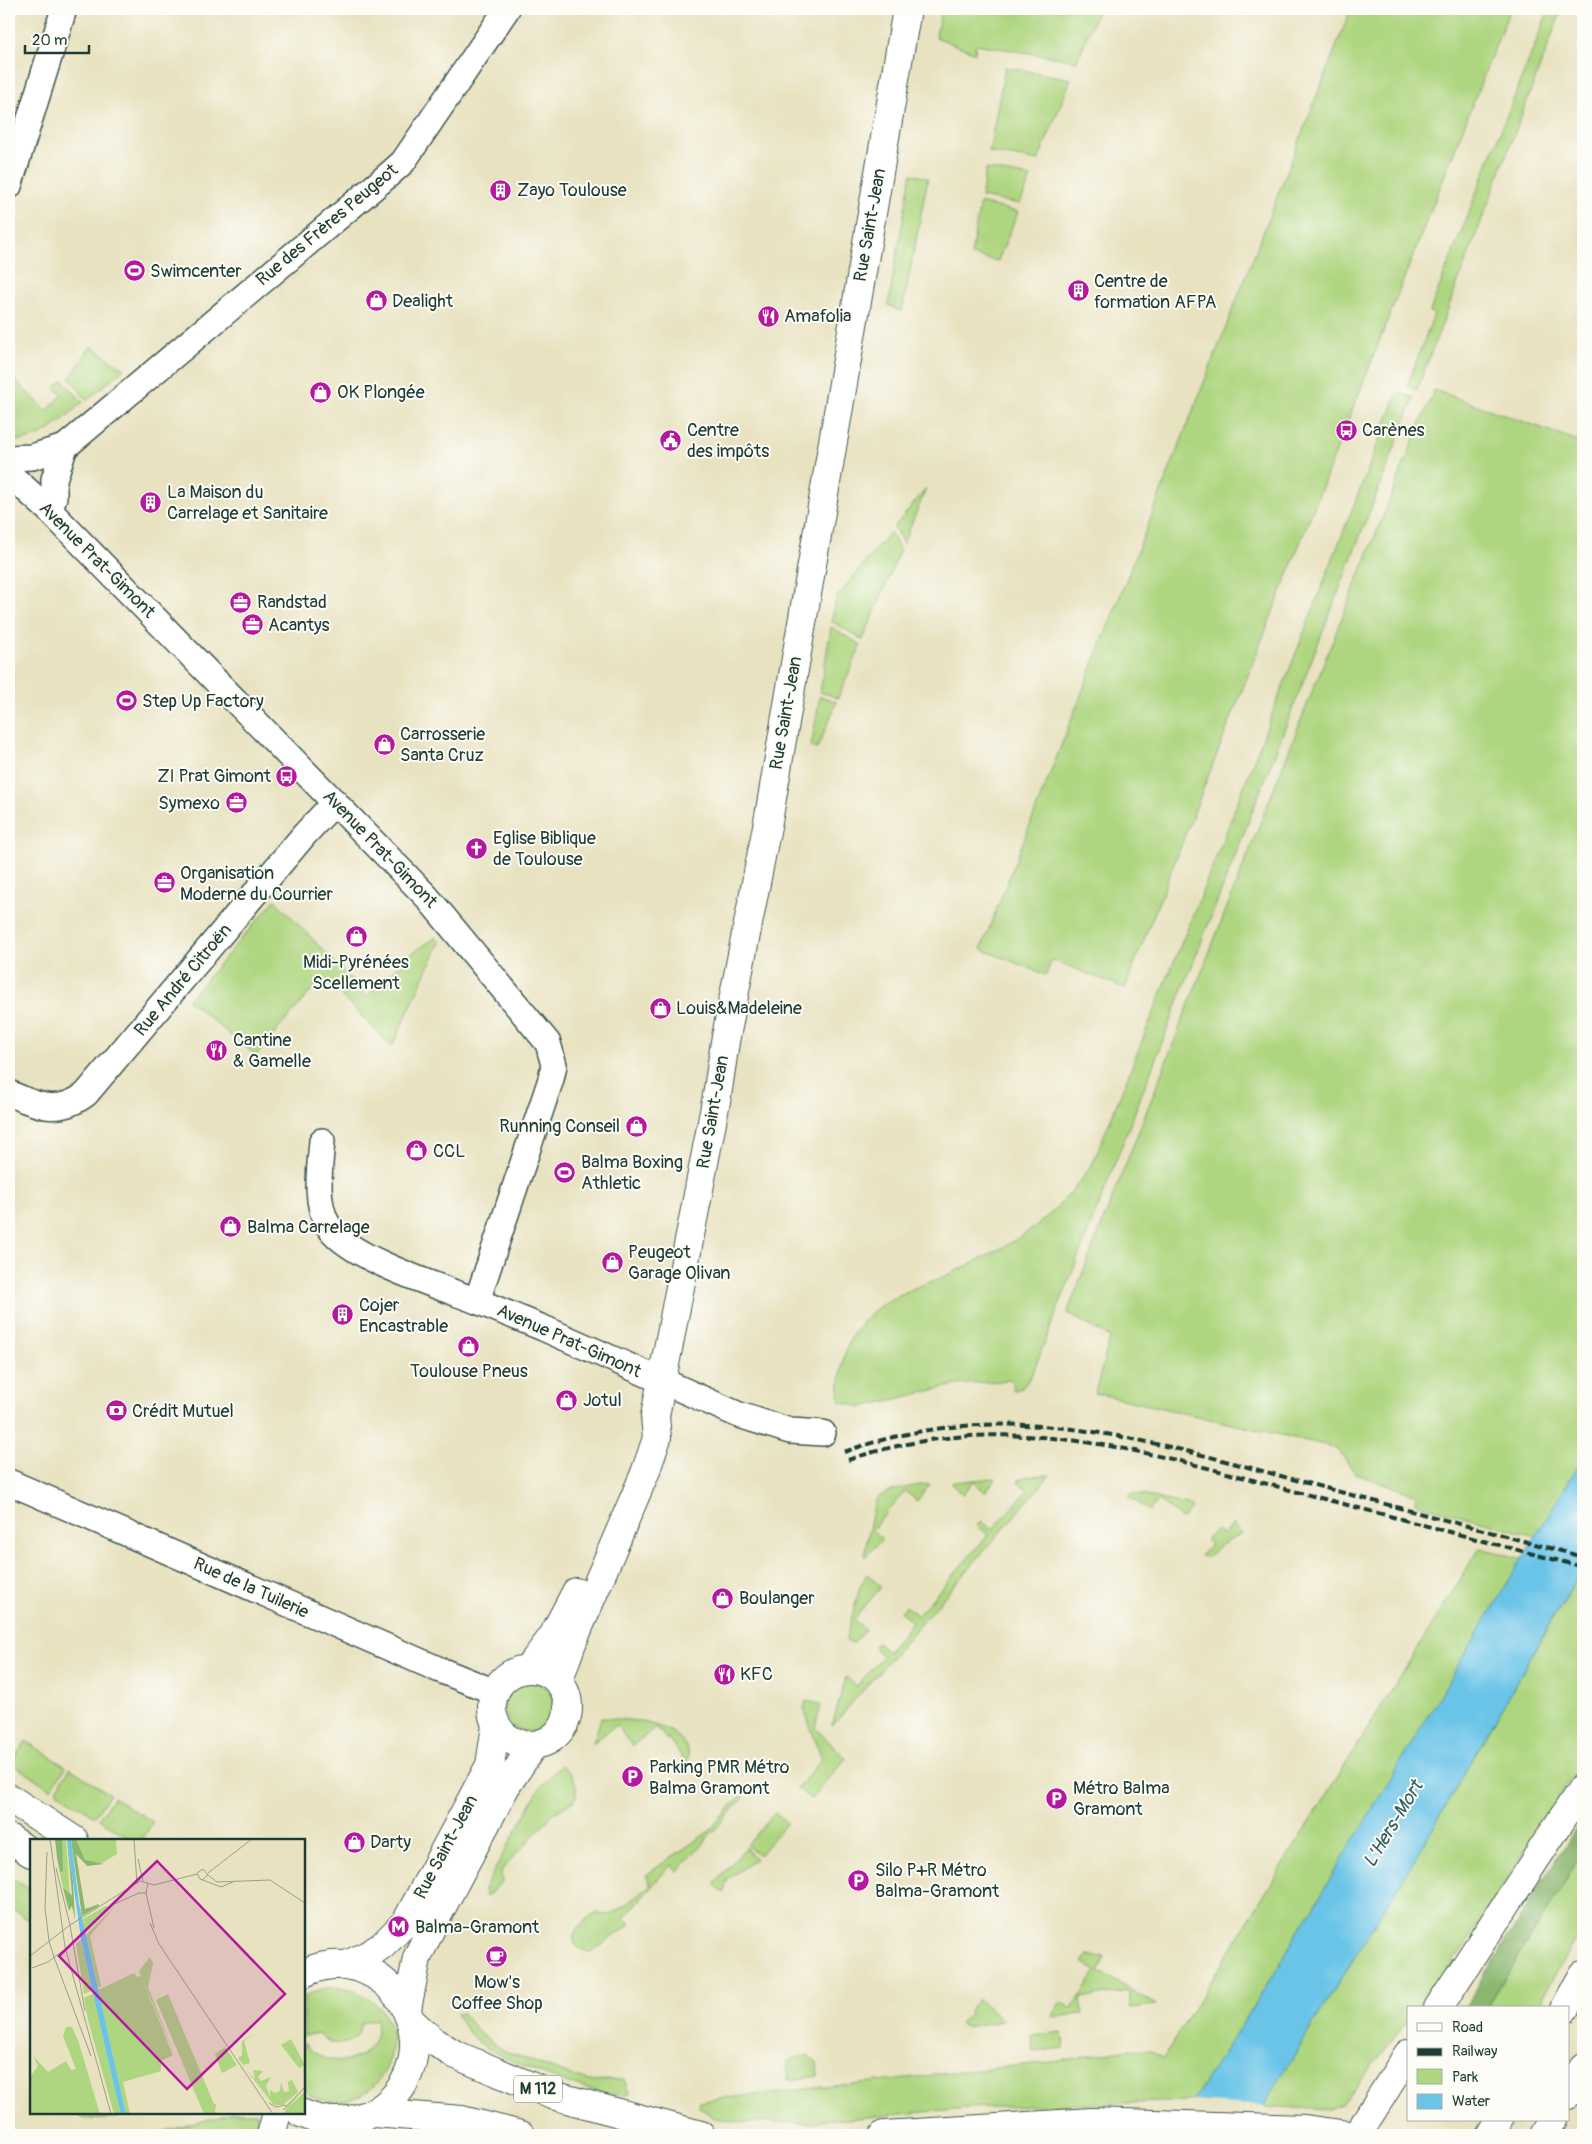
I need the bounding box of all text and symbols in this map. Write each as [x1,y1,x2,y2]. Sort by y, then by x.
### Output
scale bar [25,22,89,54]
text: 20 m [32,31,67,50]
street label: Rue des Frères Peugeot [251,158,403,291]
street label: Rue Saint-Jean [849,167,891,283]
building icon: Zayo Toulouse [489,178,513,202]
place label: Zayo Toulouse [517,179,627,202]
sports icon: Swimcenter [122,259,146,283]
place label: Swimcenter [150,260,242,283]
place label: Centre de formation AFPA [1094,270,1217,314]
building icon: Centre de formation AFPA [1066,279,1090,303]
shop icon: Dealight [364,289,388,313]
place label: Dealight [392,290,454,313]
restaurant icon: Amafolia [756,304,780,328]
place label: Amafolia [784,305,851,328]
shop icon: OK Plongée [309,380,333,404]
place label: OK Plongée [337,381,425,404]
bus stop icon: Carènes [1334,418,1358,442]
place label: Centre des impôts [687,419,769,463]
place label: Carènes [1362,419,1425,442]
public building icon: Centre des impôts [659,428,683,452]
place label: La Maison du Carrelage et Sanitaire [167,481,328,525]
building icon: La Maison du Carrelage et Sanitaire [139,490,163,514]
street label: Avenue Prat-Gimont [34,497,161,624]
office icon: Randstad [229,590,253,614]
place label: Randstad [257,591,327,614]
office icon: Acantys [240,613,264,637]
place label: Acantys [268,614,330,637]
street label: Rue Saint-Jean [765,655,807,771]
sports icon: Step Up Factory [114,689,138,713]
place label: Step Up Factory [142,690,264,713]
place label: Carrosserie Santa Cruz [400,723,485,767]
shop icon: Carrosserie Santa Cruz [372,732,396,756]
bus stop icon: ZI Prat Gimont [275,764,299,788]
place label: ZI Prat Gimont [157,765,272,788]
street label: Avenue Prat-Gimont [318,785,443,913]
office icon: Symexo [224,791,248,815]
place label: Symexo [158,792,220,815]
place label: Eglise Biblique de Toulouse [493,827,596,871]
church icon: Eglise Biblique de Toulouse [465,836,489,860]
place label: Organisation Moderne du Courrier [180,862,333,906]
office icon: Organisation Moderne du Courrier [152,871,176,895]
street label: Rue André Citroën [129,919,237,1041]
shop icon: Midi-Pyrénées Scellement [344,925,368,949]
place label: Midi-Pyrénées Scellement [303,951,409,995]
shop icon: Louis&Madeleine [648,996,672,1020]
place label: Louis&Madeleine [676,997,802,1020]
place label: Cantine & Gamelle [233,1029,311,1073]
restaurant icon: Cantine & Gamelle [205,1038,229,1062]
street label: Rue Saint-Jean [692,1054,734,1170]
shop icon: Running Conseil [624,1114,648,1138]
place label: Running Conseil [499,1115,620,1138]
shop icon: CCL [405,1139,429,1163]
place label: CCL [433,1140,465,1163]
place label: Balma Boxing Athletic [581,1151,683,1195]
sports icon: Balma Boxing Athletic [553,1160,577,1184]
shop icon: Balma Carrelage [219,1215,243,1239]
place label: Balma Carrelage [247,1216,370,1239]
place label: Peugeot Garage Olivan [628,1241,731,1285]
shop icon: Peugeot Garage Olivan [600,1250,624,1274]
place label: Cojer Encastrable [359,1294,448,1338]
street label: Avenue Prat-Gimont [493,1299,645,1383]
building icon: Cojer Encastrable [331,1303,355,1327]
shop icon: Toulouse Pneus [457,1334,481,1358]
place label: Toulouse Pneus [410,1360,528,1383]
shop icon: Jotul [555,1388,579,1412]
place label: Jotul [583,1389,622,1412]
bank icon: Crédit Mutuel [104,1399,128,1423]
place label: Crédit Mutuel [132,1400,234,1423]
street label: Rue de la Tuilerie [190,1552,312,1624]
shop icon: Boulanger [711,1586,735,1610]
place label: Boulanger [739,1587,815,1610]
restaurant icon: KFC [712,1662,736,1686]
place label: KFC [740,1663,773,1686]
place label: Parking PMR Métro Balma Gramont [649,1756,790,1800]
parking icon: Parking PMR Métro Balma Gramont [621,1765,645,1789]
water label: L'Hers-Mort [1358,1774,1429,1872]
place label: Métro Balma Gramont [1073,1777,1170,1821]
parking icon: Métro Balma Gramont [1045,1786,1069,1810]
street label: Rue Saint-Jean [409,1791,483,1903]
shop icon: Darty [342,1830,366,1854]
place label: Darty [370,1831,411,1854]
inset map [30,1839,305,2114]
place label: Silo P+R Métro Balma-Gramont [875,1859,1000,1903]
parking icon: Silo P+R Métro Balma-Gramont [847,1868,871,1892]
metro station icon: Balma-Gramont [387,1915,411,1939]
place label: Balma-Gramont [415,1916,540,1939]
cafe icon: Mow's Coffee Shop [485,1945,509,1969]
place label: Mow's Coffee Shop [451,1971,543,2015]
legend [1407,2006,1570,2122]
text: Road [1452,2018,1483,2037]
text: Railway [1452,2042,1498,2061]
text: Park [1452,2068,1479,2087]
road number: M 112 [514,2076,562,2102]
text: Water [1452,2092,1491,2111]

